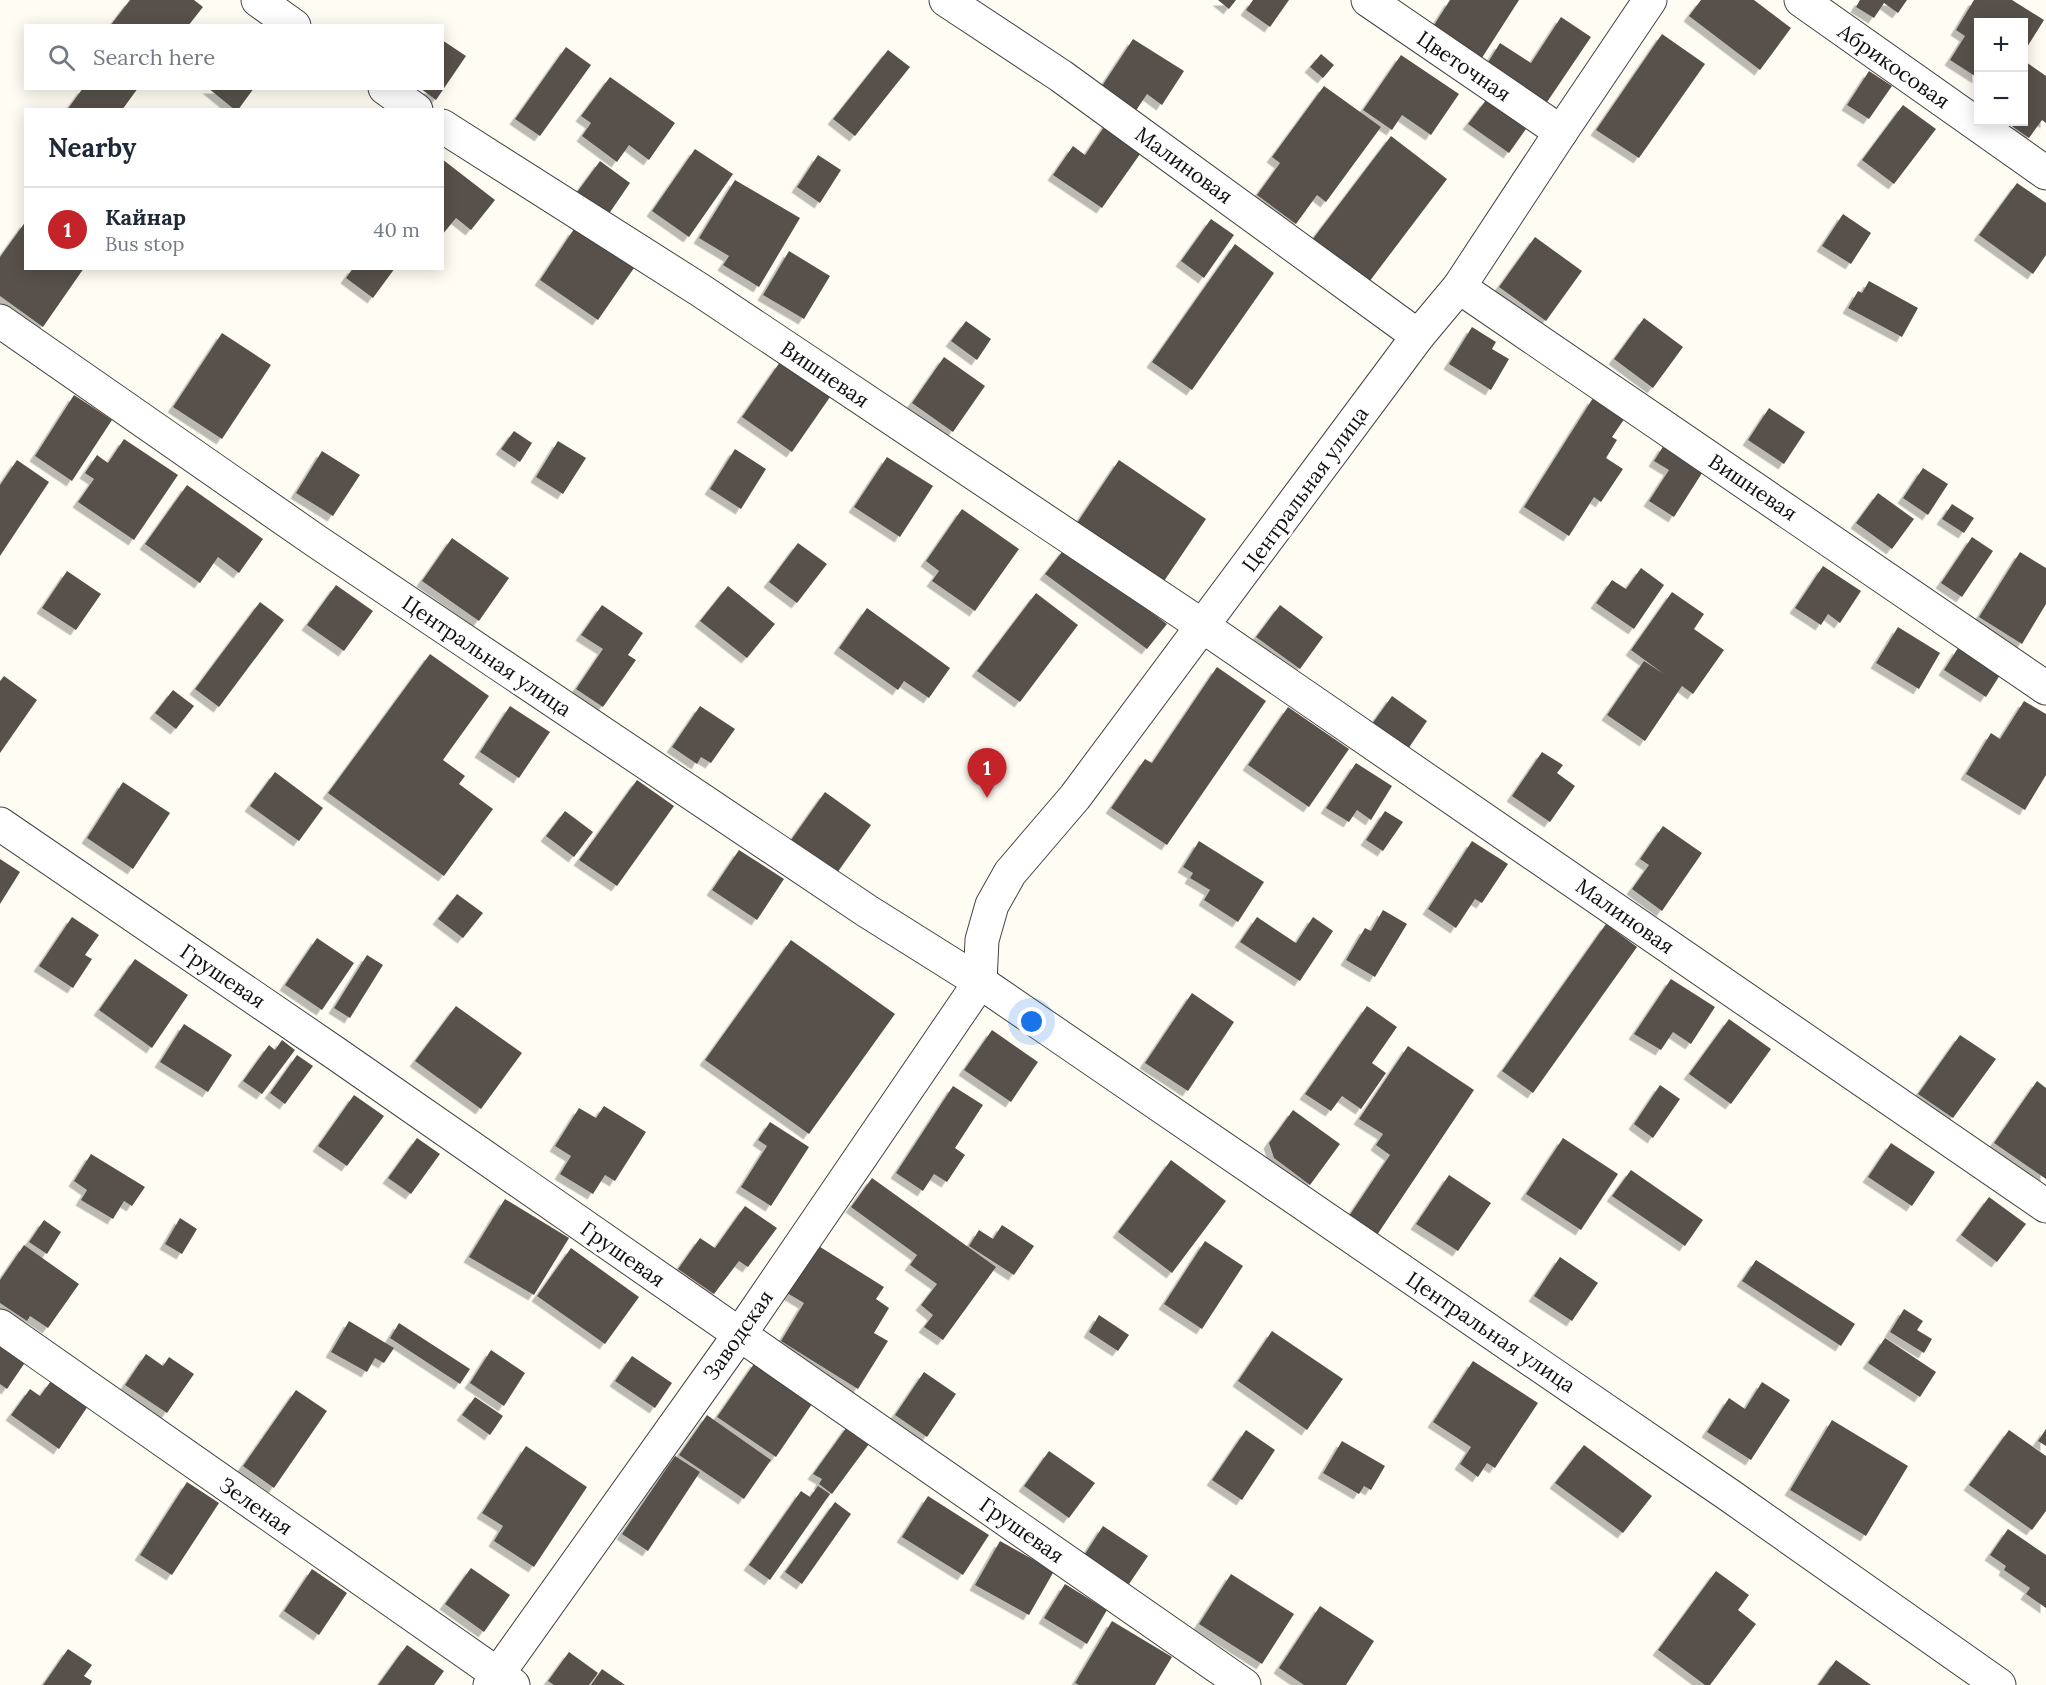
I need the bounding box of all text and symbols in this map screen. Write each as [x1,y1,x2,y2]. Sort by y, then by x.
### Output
street label: Абрикосовая [1832,17,1955,114]
map controls [1974,18,2028,126]
button: + [1974,18,2028,72]
search box [24,24,444,90]
street label: Цветочная [1412,25,1516,107]
icon: search [45,41,78,74]
text: Search here [93,43,215,71]
button: − [1974,72,2028,126]
street label: Малиновая [1130,120,1238,210]
text: Nearby [48,131,136,164]
text: Кайнар [105,203,186,231]
text: 1 [63,217,72,242]
text: 40 m [374,217,420,242]
text: Bus stop [105,231,184,256]
street label: Вишневая [775,334,875,414]
street label: Центральная улица [1236,401,1374,577]
street label: Вишневая [1703,447,1803,527]
street label: Центральная улица [397,589,577,723]
pin: 1 [968,748,1006,798]
street label: Малиновая [1570,872,1680,960]
street label: Грушевая [175,938,271,1014]
your location [1017,1007,1046,1036]
street label: Грушевая [576,1215,670,1293]
street label: Центральная улица [1401,1265,1581,1399]
street label: Заводская [697,1285,779,1385]
street label: Зеленая [214,1471,298,1541]
street label: Грушевая [975,1491,1069,1569]

